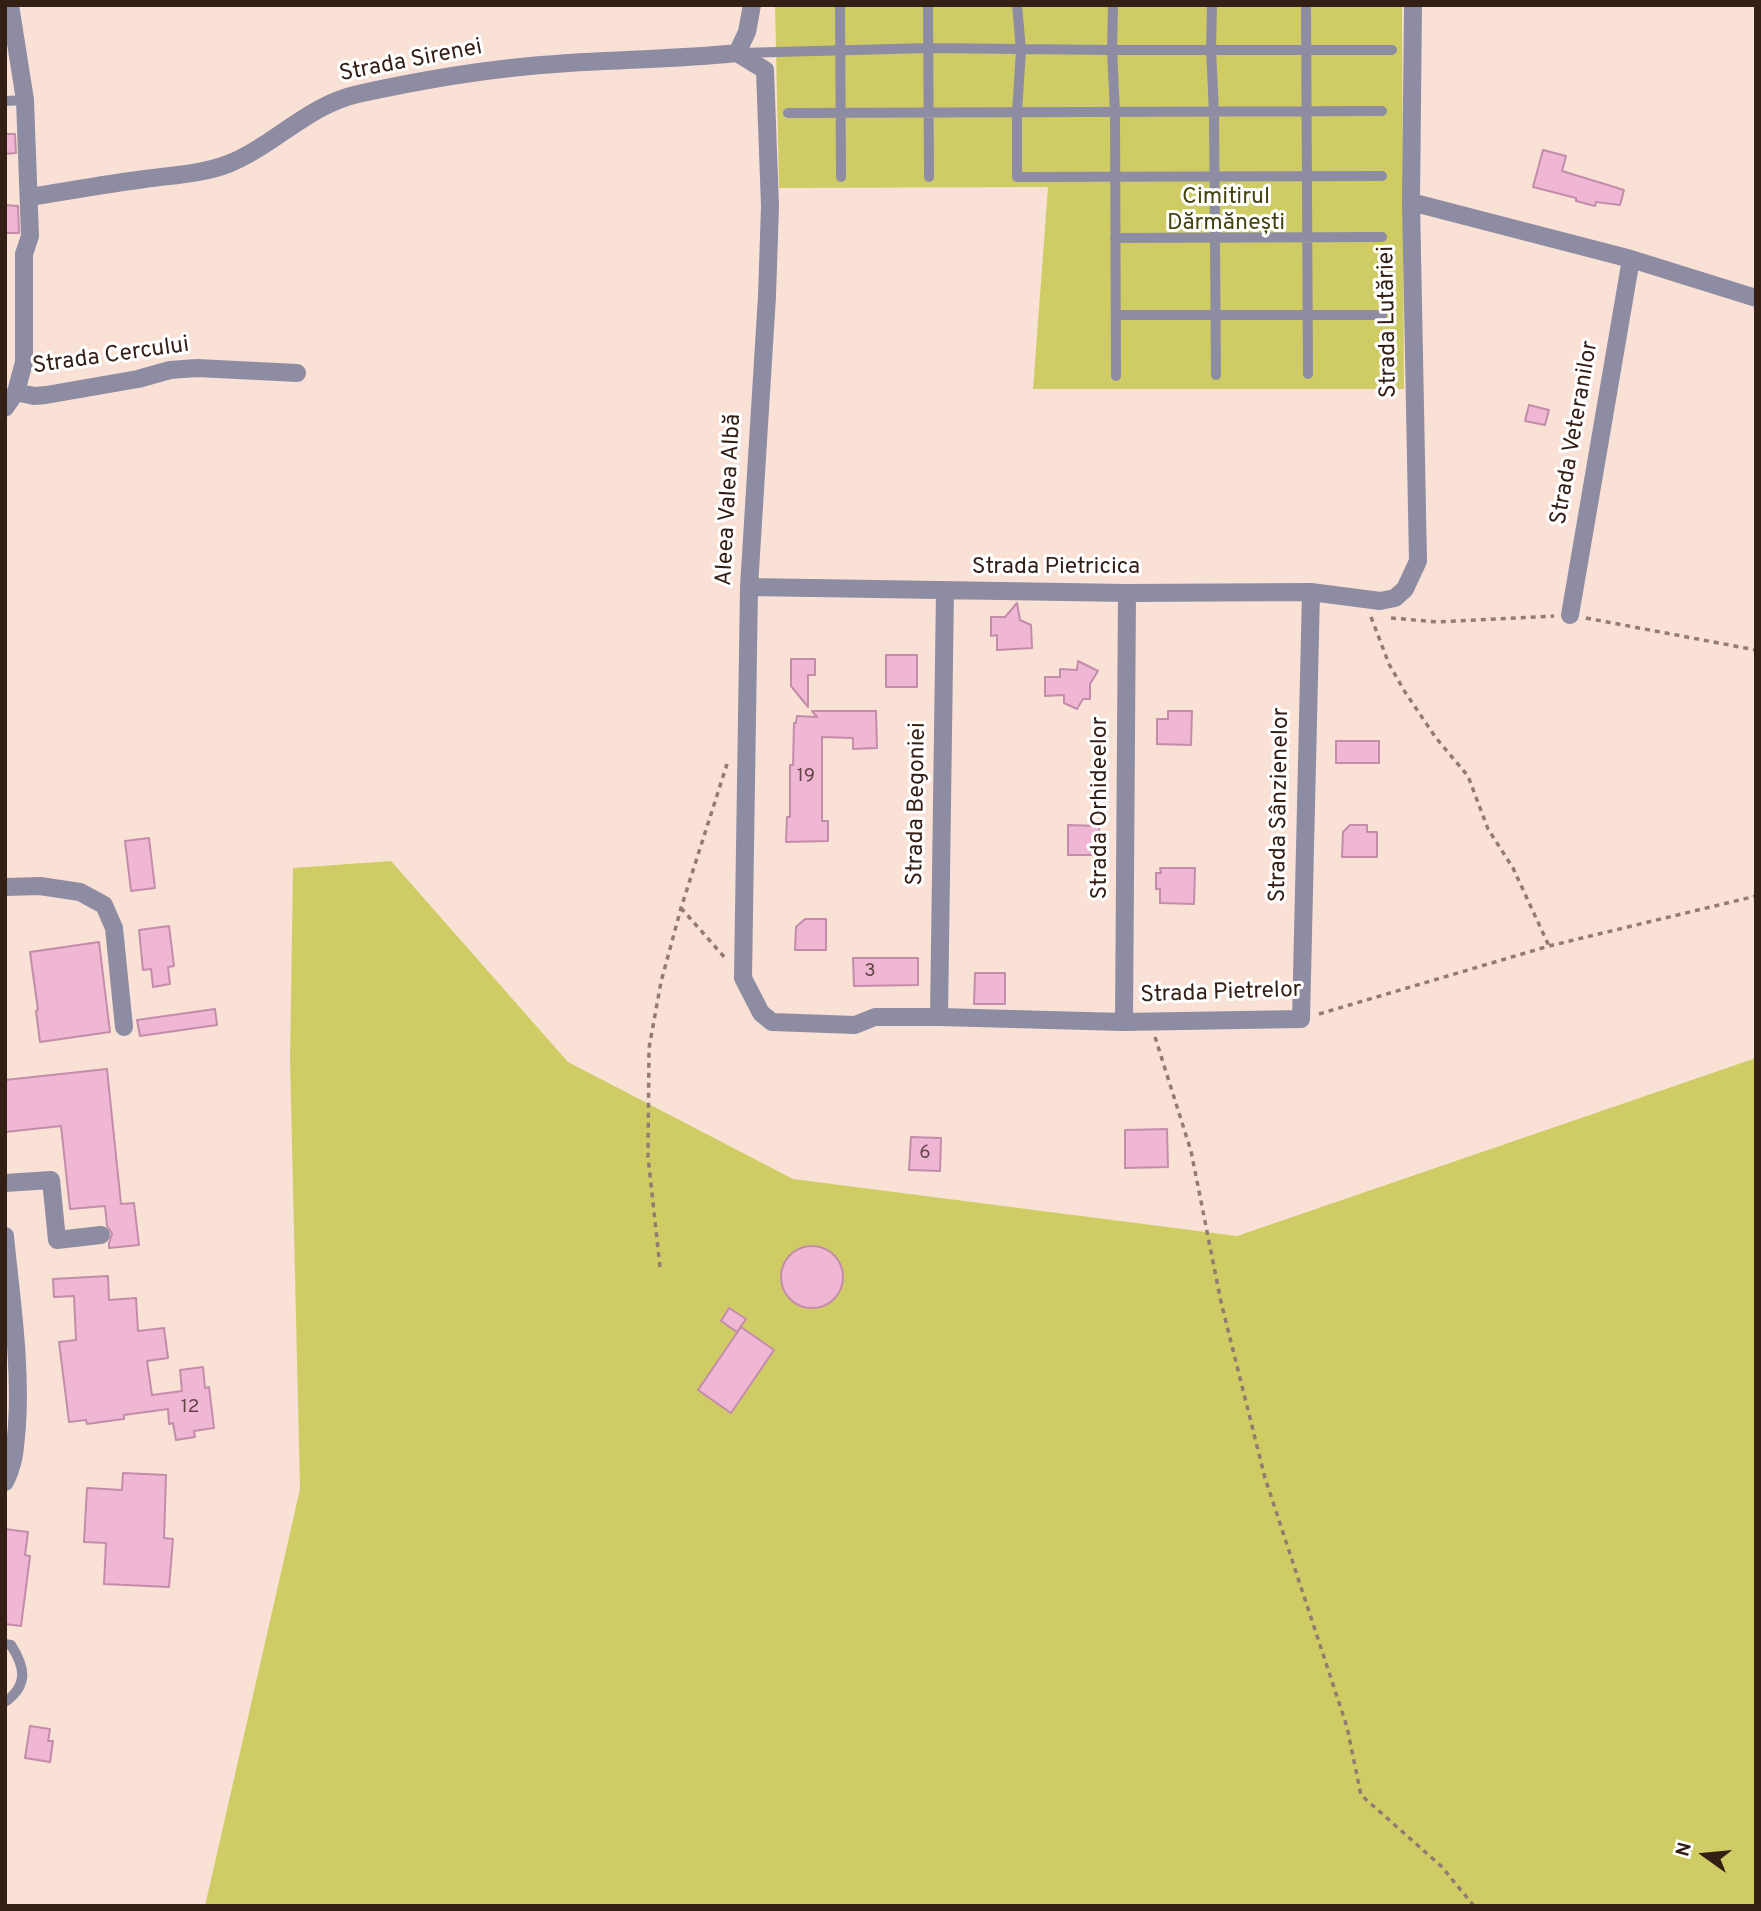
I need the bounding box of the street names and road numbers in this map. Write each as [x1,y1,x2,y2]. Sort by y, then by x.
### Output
street label: Strada Sirenei [337,35,485,89]
street label: Strada Lutăriei [1374,246,1404,398]
street label: Strada Cercului [31,332,191,382]
street label: Strada Veteranilor [1546,339,1606,527]
street label: Aleea Valea Albă [712,413,748,587]
street label: Strada Pietricica [972,554,1140,582]
street label: Strada Sânzienelor [1266,707,1296,903]
street label: Strada Orhideelor [1087,717,1115,899]
street label: Strada Begoniei [903,722,933,886]
street label: Strada Pietrelor [1140,977,1302,1011]

